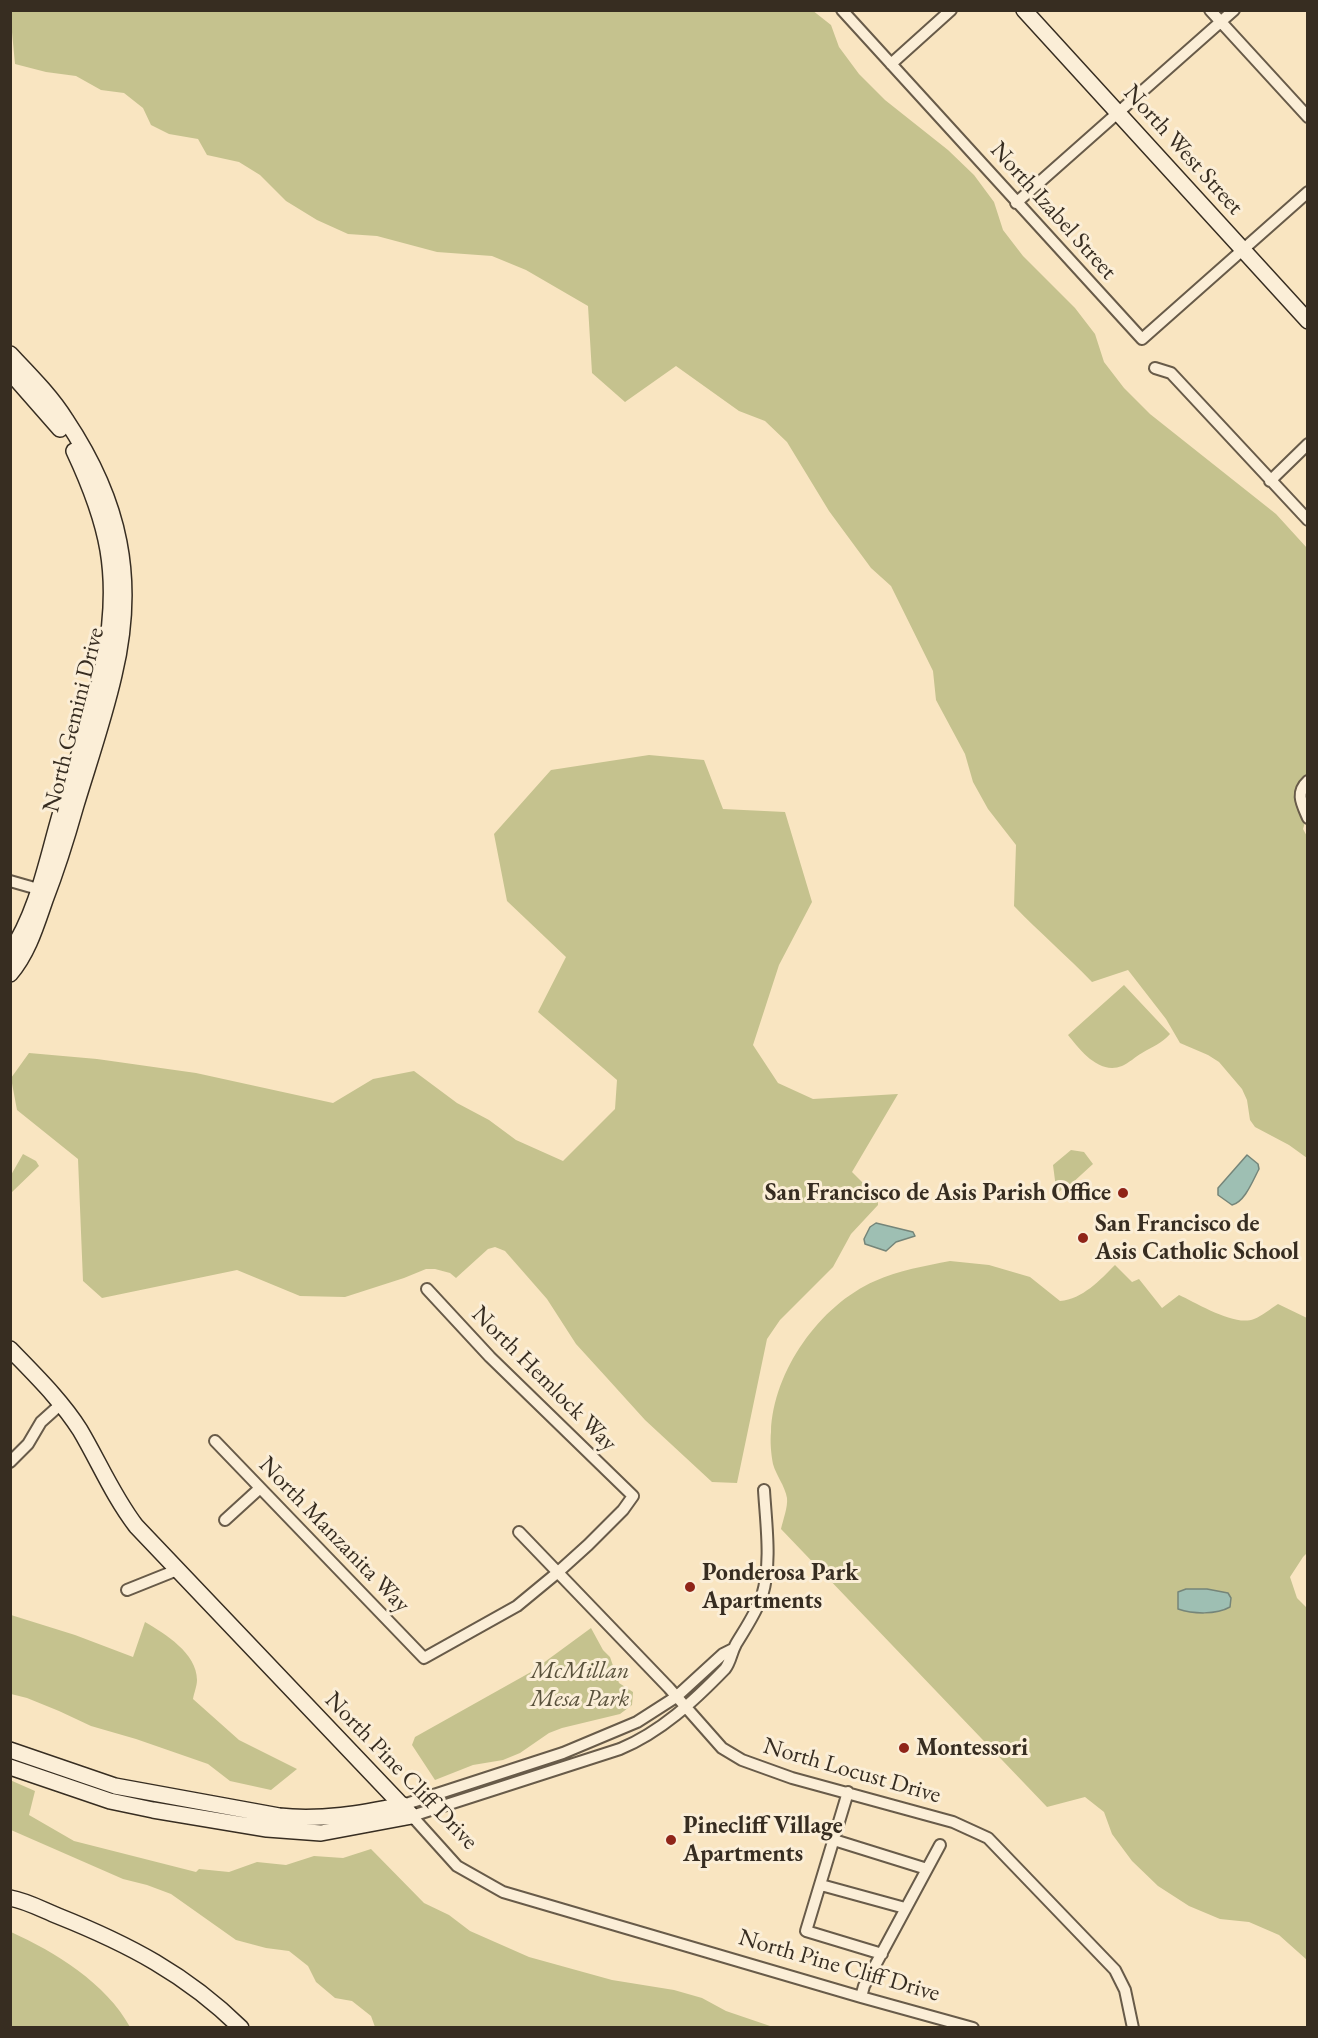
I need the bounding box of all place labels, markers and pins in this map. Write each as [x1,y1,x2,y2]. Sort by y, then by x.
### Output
place label: San Francisco de Asis Parish Office [765,1179,1111,1207]
marker: San Francisco de Asis Parish Office [1116,1186,1130,1200]
place label: San Francisco de Asis Catholic School [1095,1210,1299,1266]
marker: San Francisco de Asis Catholic School [1076,1231,1090,1245]
place label: Ponderosa Park Apartments [702,1559,858,1615]
marker: Ponderosa Park Apartments [683,1580,697,1594]
place label: Montessori [916,1734,1028,1762]
marker: Montessori [897,1741,911,1755]
place label: Pinecliff Village Apartments [683,1812,843,1868]
marker: Pinecliff Village Apartments [664,1833,678,1847]

